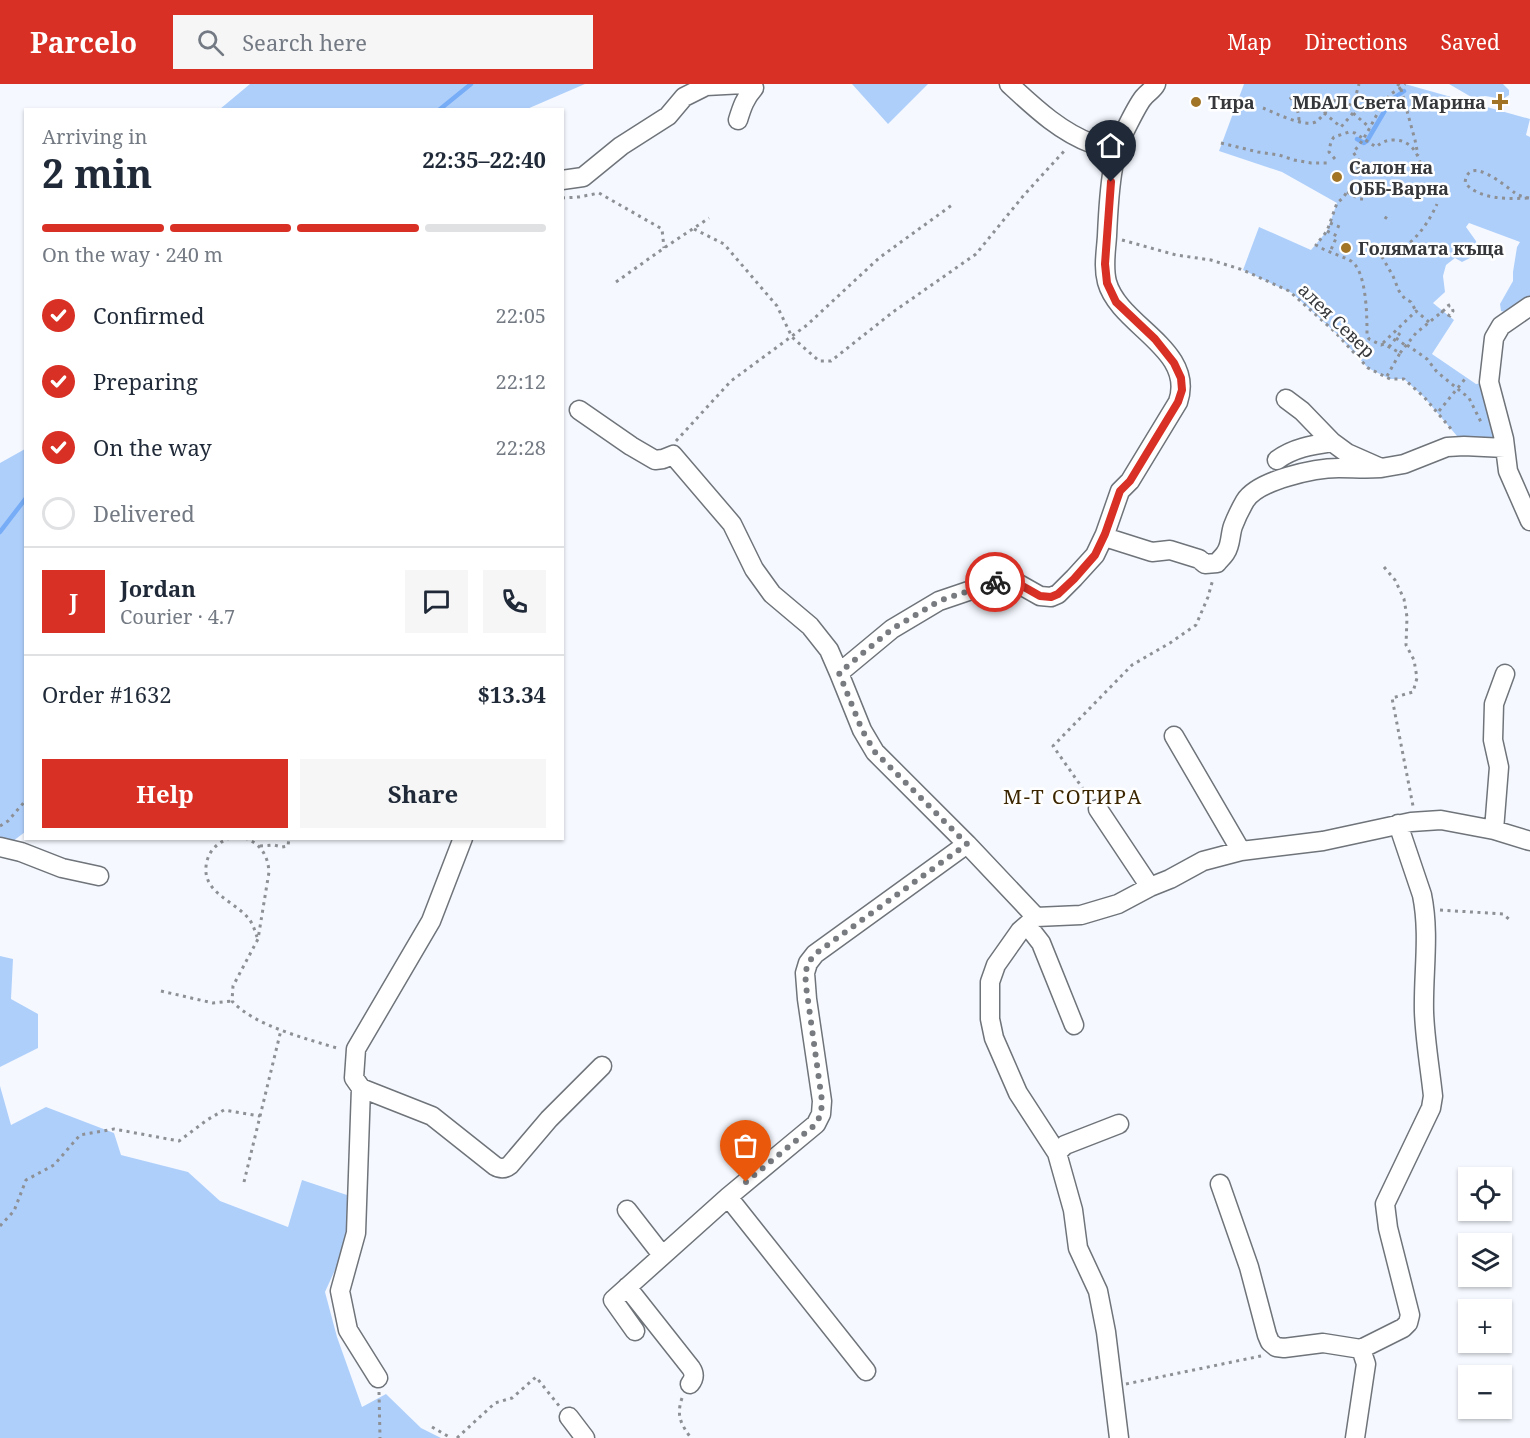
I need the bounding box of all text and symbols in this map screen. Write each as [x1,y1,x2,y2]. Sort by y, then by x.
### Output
search box [173,15,593,69]
text: Parcelo [30,23,137,61]
icon: search [194,26,227,59]
text: Search here [242,27,367,57]
text: Map [1227,28,1272,56]
text: Directions [1305,28,1407,56]
text: Saved [1440,28,1500,56]
place label: Тира [1208,90,1255,114]
place label: МБАЛ Света Марина [1292,90,1486,114]
marker: МБАЛ Света Марина [1491,93,1509,111]
marker: Тира [1189,95,1203,109]
pin [1085,120,1136,182]
text: Arriving in [42,123,147,150]
icon: home [1094,129,1127,162]
text: 22:35–22:40 [422,144,546,174]
text: 2 min [42,146,152,199]
place label: Салон на ОББ-Варна [1349,155,1449,200]
marker: Салон на ОББ-Варна [1330,170,1344,184]
place label: Голямата къща [1358,236,1504,260]
text: On the way · 240 m [42,241,223,268]
marker: Голямата къща [1339,241,1353,255]
street label: алея Север [1294,277,1380,363]
icon: check [42,299,75,332]
text: Confirmed [93,300,204,330]
text: 22:05 [496,302,546,329]
icon: check [42,365,75,398]
text: Preparing [93,366,198,396]
text: 22:12 [496,368,546,395]
icon: check [42,431,75,464]
text: On the way [93,432,212,462]
text: 22:28 [496,434,546,461]
text: Delivered [93,498,195,528]
courier [965,552,1025,612]
icon: bike [979,566,1012,599]
button: chat [405,570,468,633]
button: phone [483,570,546,633]
text: Jordan [120,573,196,603]
text: J [69,586,78,616]
text: Courier · 4.7 [120,603,235,630]
text: Order #1632 [42,679,172,709]
text: $13.34 [477,679,546,709]
button: Help [42,759,288,828]
button: Share [300,759,546,828]
district label: М-Т СОТИРА [1003,783,1143,810]
pin [720,1120,771,1182]
icon: bag [729,1129,762,1162]
map controls [1458,1167,1512,1419]
button: locate [1458,1167,1512,1221]
button: layers [1458,1233,1512,1287]
button: + [1458,1299,1512,1353]
button: − [1458,1365,1512,1419]

